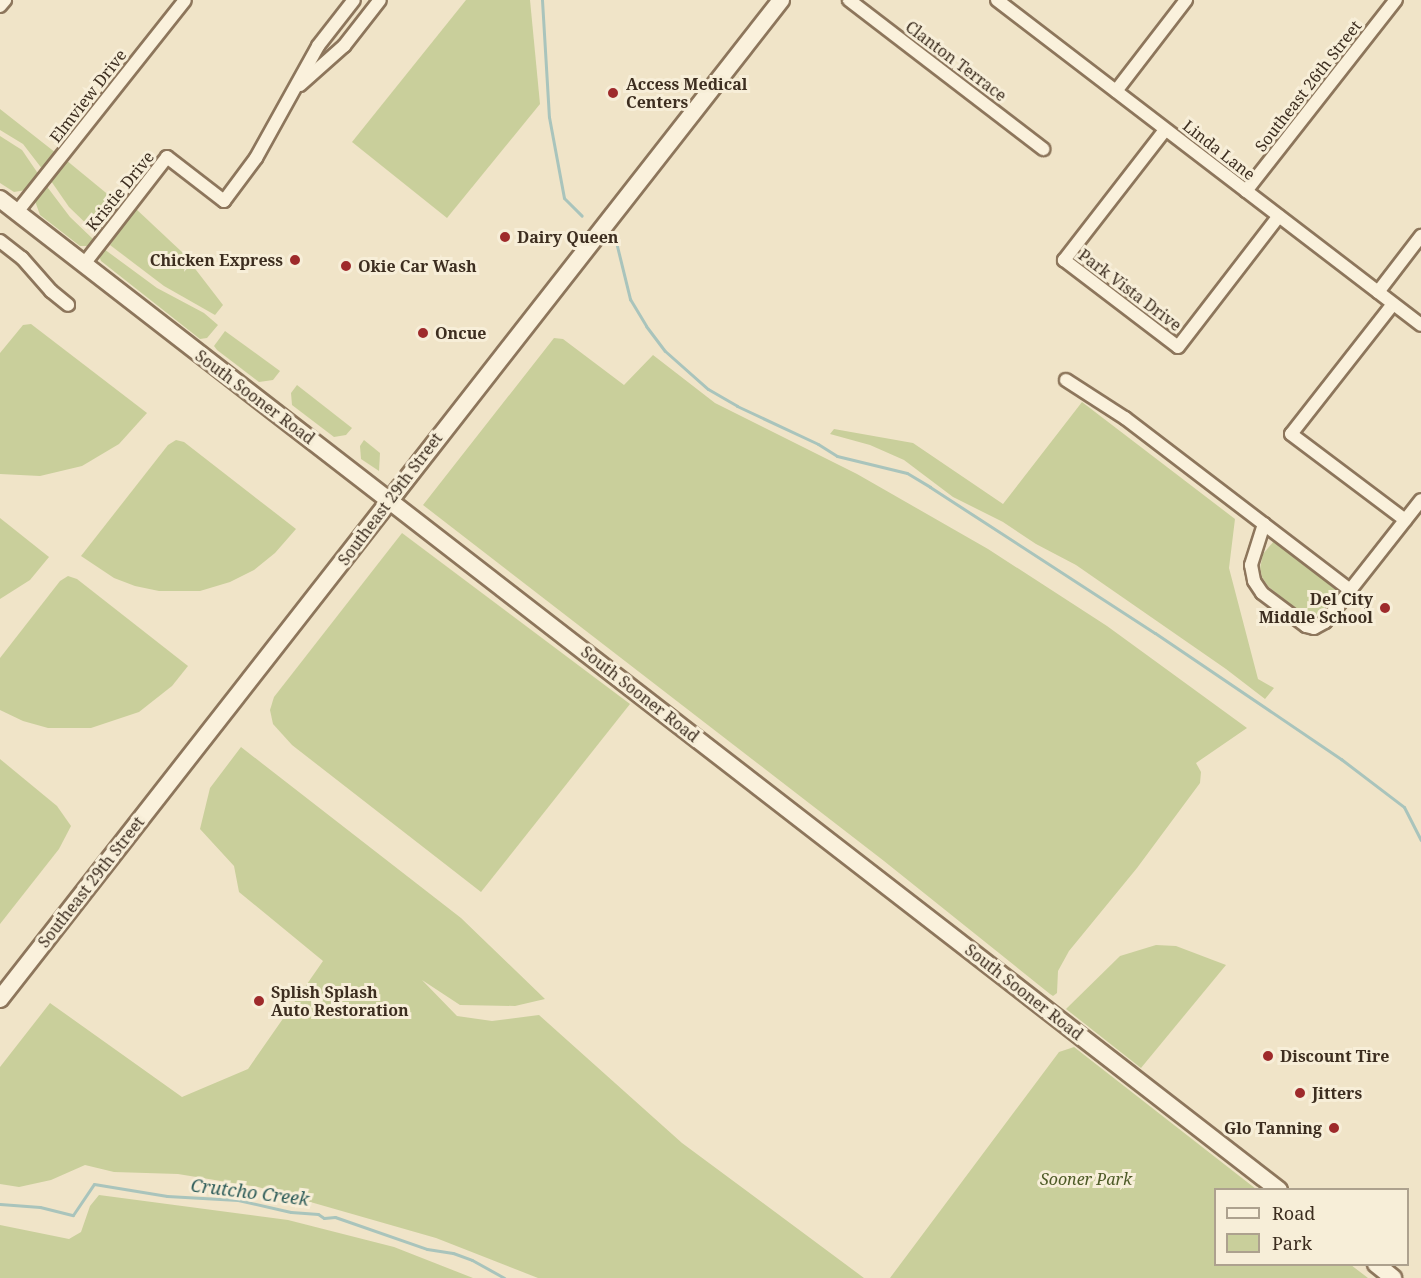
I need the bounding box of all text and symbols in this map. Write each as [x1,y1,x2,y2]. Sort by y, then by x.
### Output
street label: Clanton Terrace [902,17,1010,105]
street label: Southeast 26th Street [1251,17,1365,155]
street label: Elmview Drive [46,46,130,146]
place label: Access Medical Centers [626,74,747,112]
marker: Access Medical Centers [604,84,622,102]
street label: Linda Lane [1179,116,1259,184]
street label: Kristie Drive [82,147,158,235]
place label: Dairy Queen [517,227,619,247]
marker: Dairy Queen [498,230,512,244]
street label: Park Vista Drive [1075,245,1185,335]
place label: Chicken Express [150,250,283,270]
marker: Chicken Express [288,253,302,267]
place label: Okie Car Wash [358,256,477,276]
marker: Okie Car Wash [339,259,353,273]
place label: Oncue [435,323,487,343]
marker: Oncue [416,326,430,340]
street label: South Sooner Road [192,346,318,448]
street label: Southeast 29th Street [334,429,446,569]
place label: Del City Middle School [1259,589,1373,627]
marker: Del City Middle School [1378,601,1392,615]
street label: South Sooner Road [577,642,703,746]
street label: Southeast 29th Street [34,813,148,951]
street label: South Sooner Road [961,940,1087,1044]
place label: Splish Splash Auto Restoration [271,982,409,1020]
marker: Splish Splash Auto Restoration [252,994,266,1008]
place label: Discount Tire [1280,1046,1389,1066]
marker: Discount Tire [1261,1049,1275,1063]
place label: Jitters [1312,1083,1362,1103]
marker: Jitters [1293,1086,1307,1100]
place label: Glo Tanning [1224,1118,1322,1138]
marker: Glo Tanning [1327,1121,1341,1135]
park label: Sooner Park [1040,1169,1132,1189]
water label: Crutcho Creek [190,1174,310,1210]
legend [1214,1188,1409,1266]
text: Road [1272,1201,1315,1225]
text: Park [1272,1231,1312,1255]

